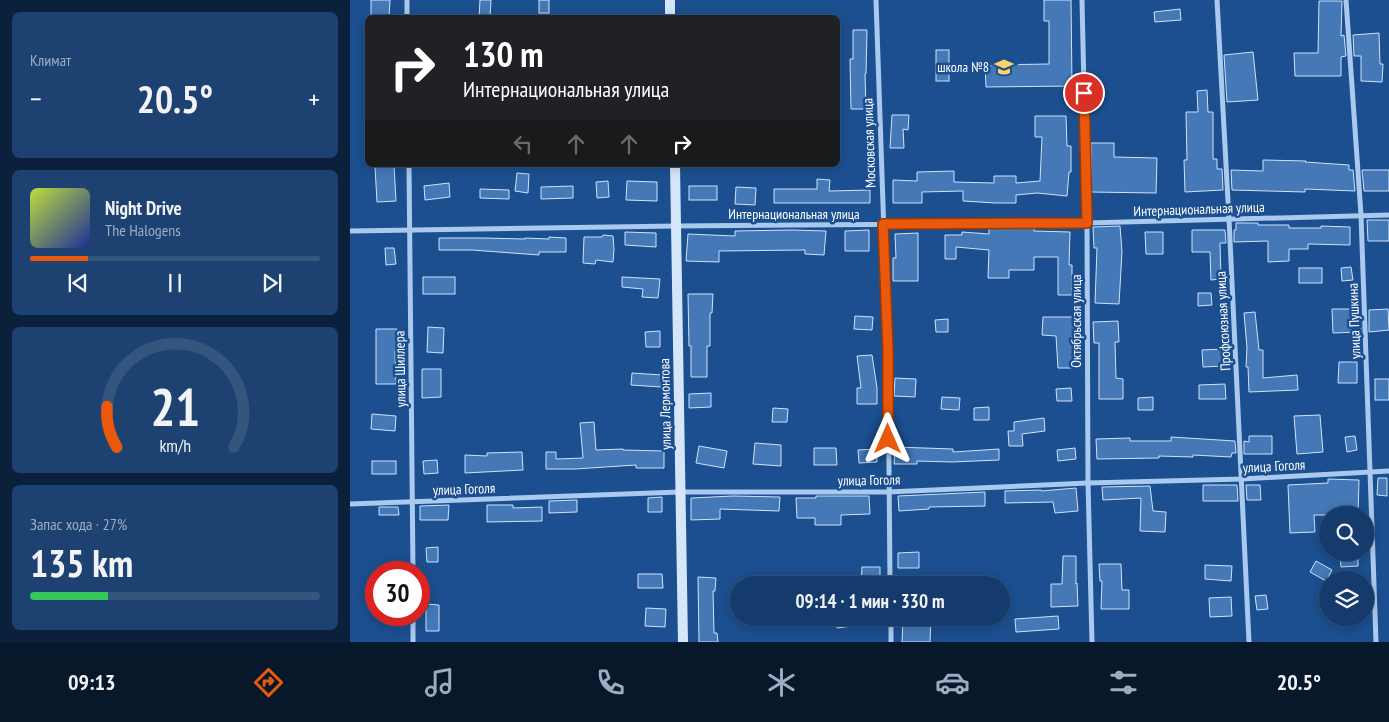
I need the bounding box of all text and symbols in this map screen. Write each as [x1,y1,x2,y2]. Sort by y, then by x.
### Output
text: 130 m [463,31,544,77]
icon: right [380,35,445,100]
text: Климат [30,50,71,70]
school or university icon: школа №8 [993,56,1015,78]
place label: школа №8 [937,58,989,76]
pin [1063,72,1105,114]
text: 20.5° [137,74,213,123]
text: Интернациональная улица [463,75,669,103]
icon: arrive [1070,79,1098,107]
text: − [30,80,42,117]
text: + [308,80,320,117]
street label: Московская улица [858,98,880,188]
icon: left [509,130,537,158]
icon: ahead [562,130,590,158]
icon: ahead [615,130,643,158]
icon: right [668,130,696,158]
text: Night Drive [105,196,182,220]
street label: Интернациональная улица [1133,198,1265,220]
street label: Интернациональная улица [728,205,860,223]
text: The Halogens [105,220,181,240]
icon: previous [64,269,92,297]
icon: pause [161,269,189,297]
icon: next [258,269,286,297]
street label: Профсоюзная улица [1211,271,1235,371]
street label: Октябрьская улица [1067,274,1085,368]
street label: улица Пушкина [1344,283,1364,359]
street label: улица Шиллера [390,331,410,407]
street label: улица Лермонтова [655,358,675,450]
text: 21 [150,373,200,440]
position arrow [861,412,913,464]
text: km/h [159,434,191,457]
street label: улица Гоголя [1242,455,1306,477]
street label: улица Гоголя [838,470,900,490]
street label: улица Гоголя [432,479,496,499]
map controls [1319,506,1374,626]
button: search [1319,506,1374,561]
text: Запас хода · 27% [30,514,127,534]
text: 135 km [30,538,133,587]
speed limit sign: 30 [365,561,430,626]
button: layers [1319,571,1374,626]
text: 09:14 · 1 мин · 330 m [796,589,944,613]
icon: directions [251,665,286,700]
icon: music [422,665,457,700]
icon: phone [593,665,628,700]
icon: climate [764,665,799,700]
icon: car [935,665,970,700]
icon: filters [1106,665,1141,700]
text: 09:13 [68,668,116,696]
text: 20.5° [1277,668,1321,696]

